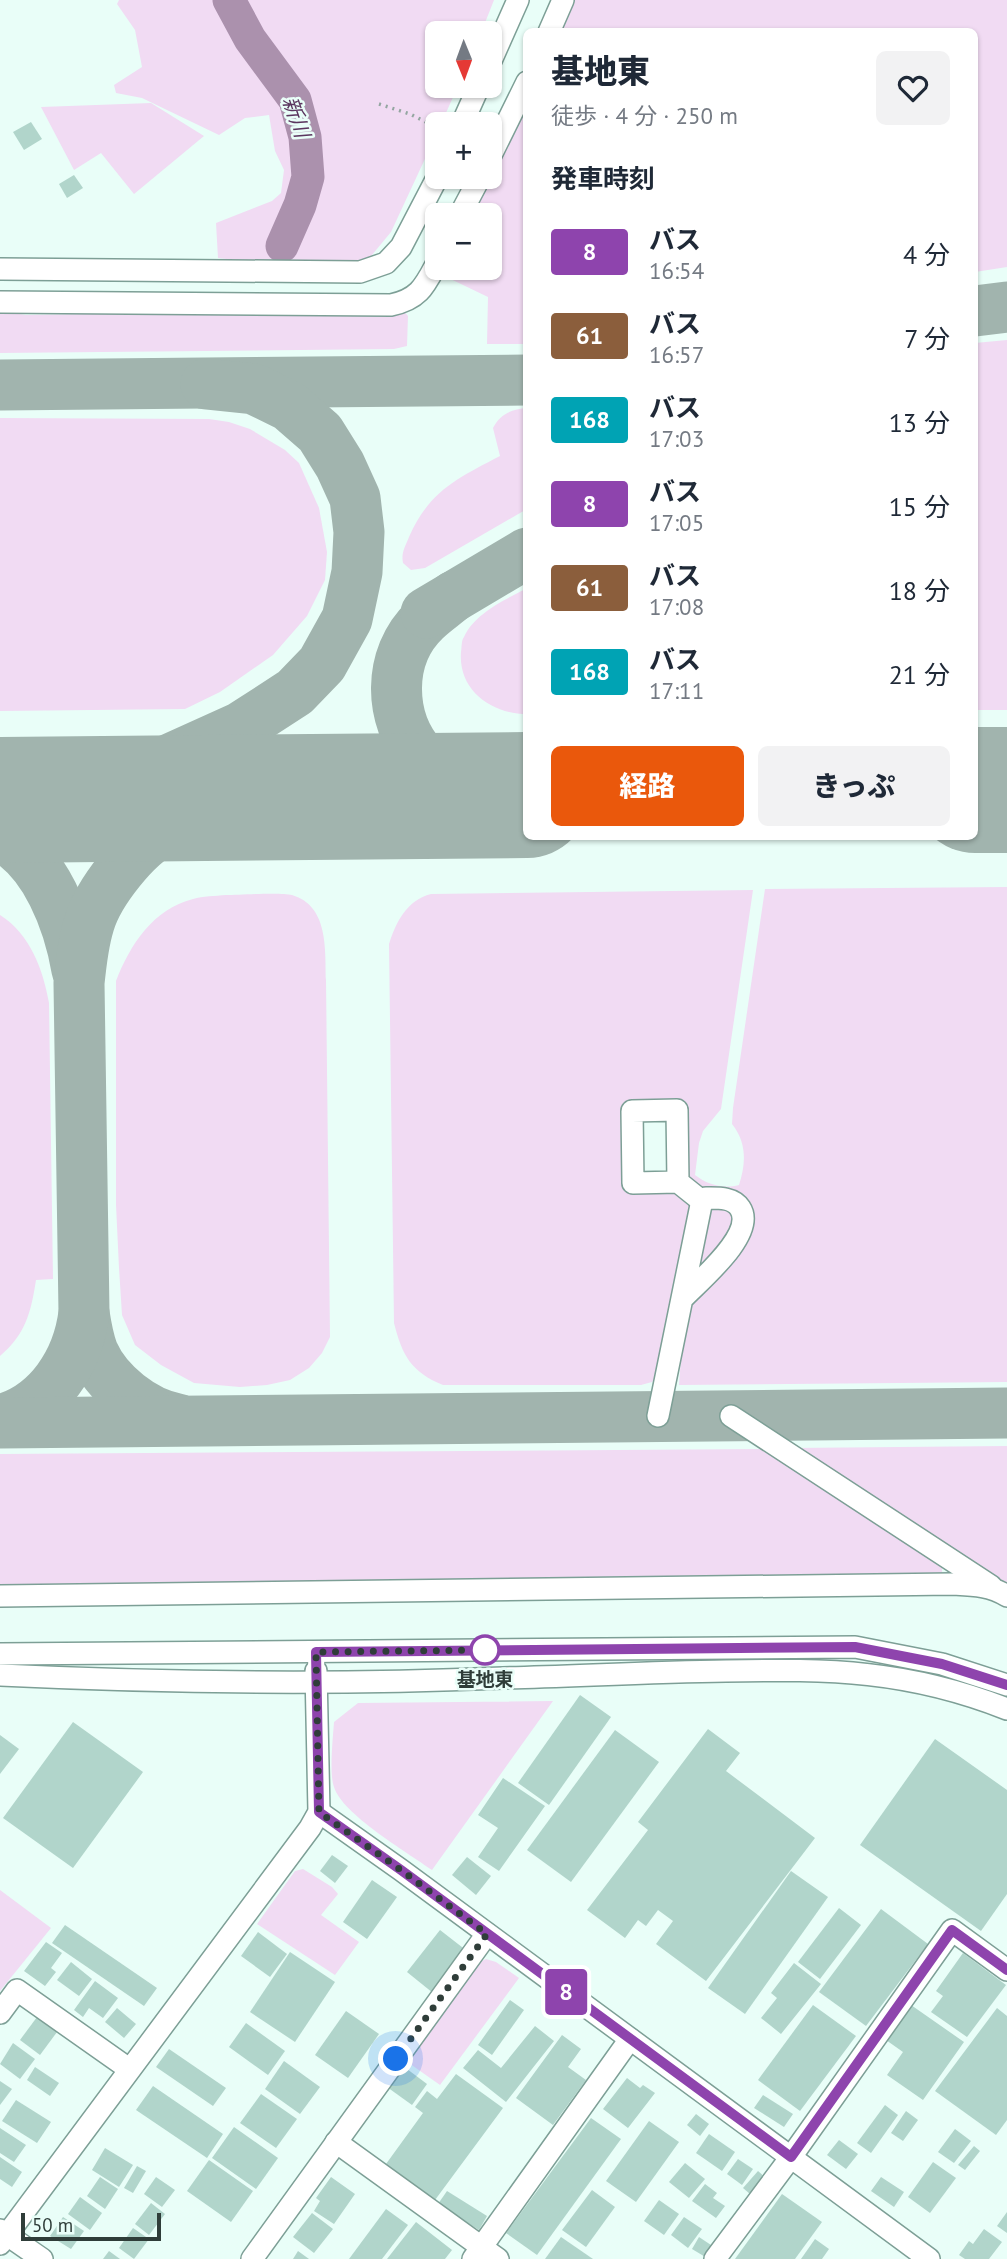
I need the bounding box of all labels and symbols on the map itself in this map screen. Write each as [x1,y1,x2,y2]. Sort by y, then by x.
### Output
north arrow [425,21,502,98]
water label: 新川 [277,93,317,143]
marker: 基地東 [470,1635,500,1665]
place label: 基地東 [456,1667,514,1691]
line badge: 8 [543,1969,589,2015]
your location [378,2041,413,2076]
scale bar [21,2210,161,2242]

